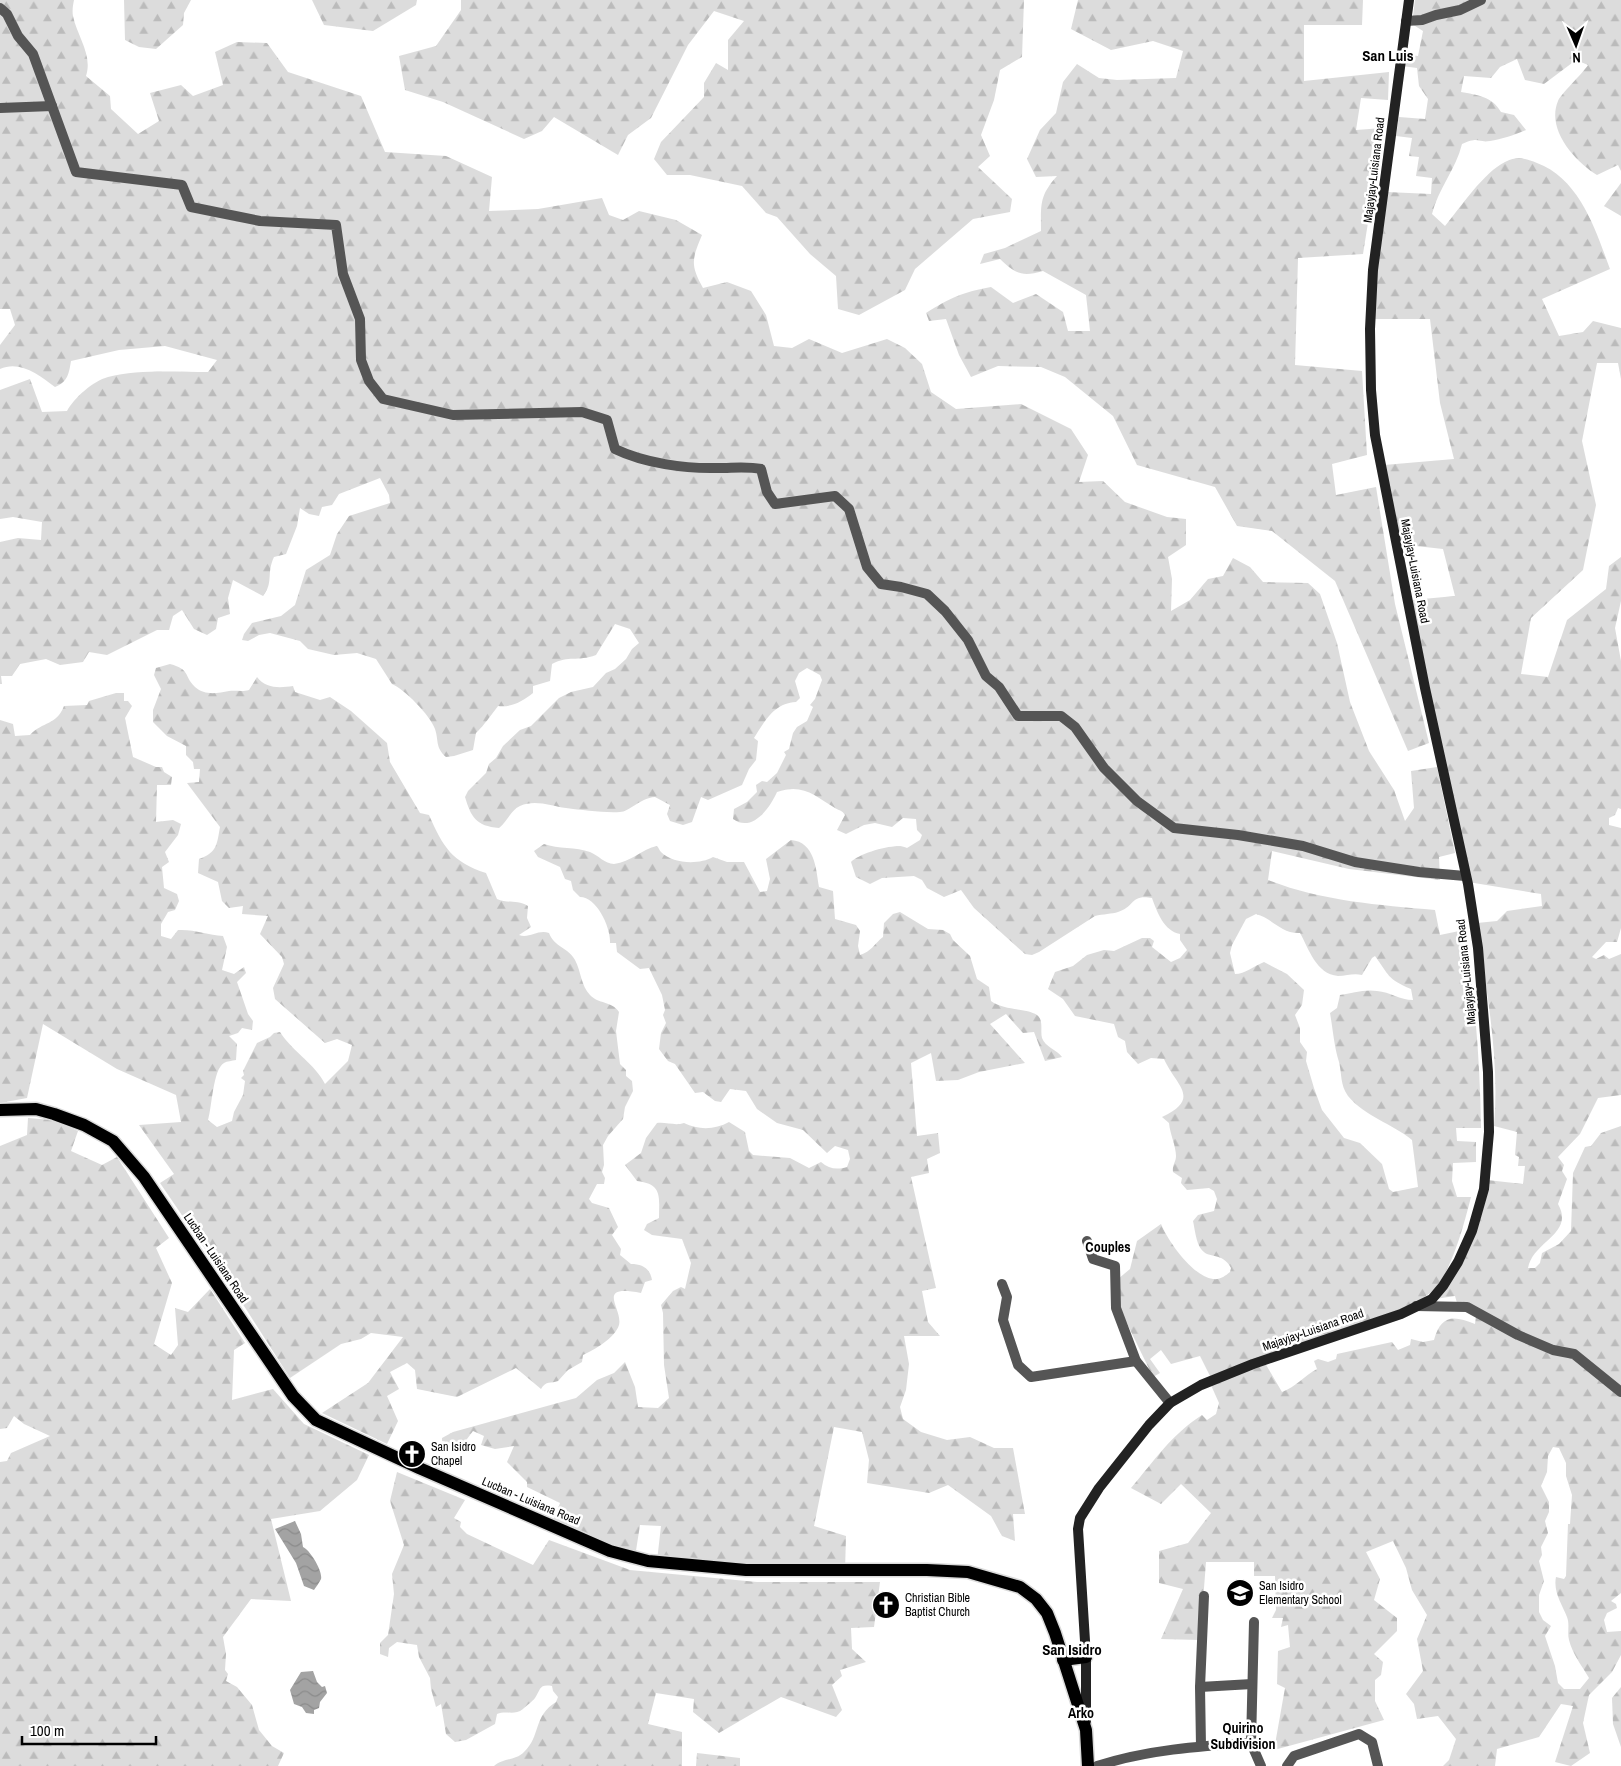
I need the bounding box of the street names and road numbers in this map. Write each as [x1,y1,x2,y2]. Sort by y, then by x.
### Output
street label: Majayjay-Luisiana Road [1360,116,1388,224]
street label: Majayjay-Luisiana Road [1397,517,1433,625]
street label: Majayjay-Luisiana Road [1452,918,1480,1026]
street label: Lucban - Luisiana Road [180,1210,252,1306]
street label: Majayjay-Luisiana Road [1260,1305,1366,1355]
street label: Lucban - Luisiana Road [480,1473,582,1529]

